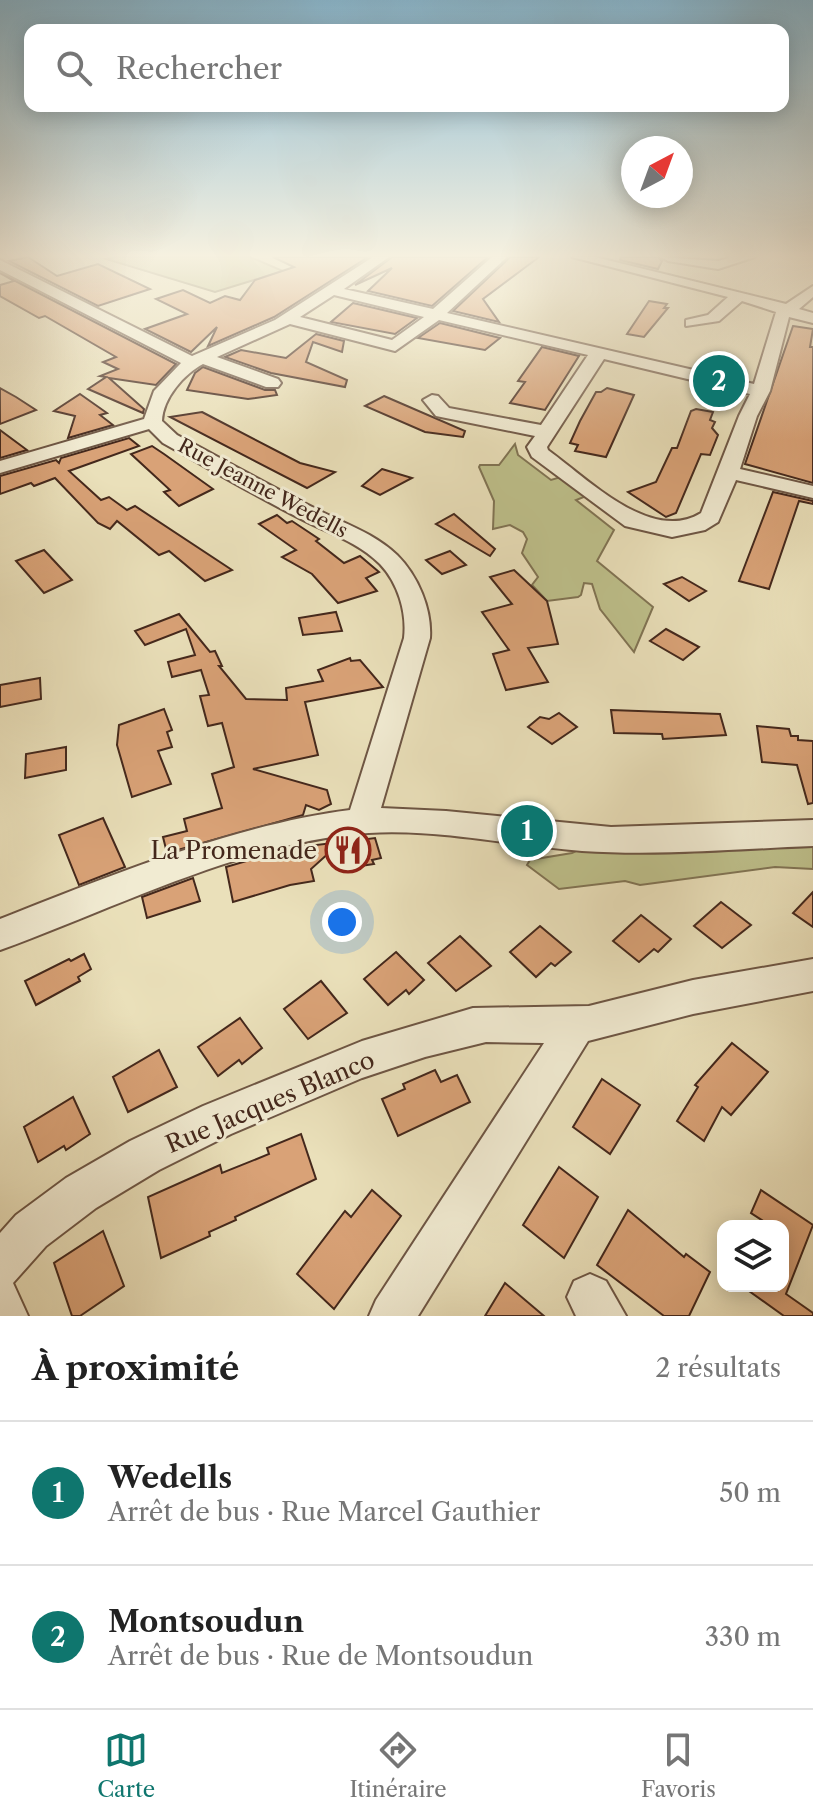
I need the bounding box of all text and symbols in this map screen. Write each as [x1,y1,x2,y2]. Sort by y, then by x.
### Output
search box [24,24,789,112]
icon: search [52,46,96,90]
text: Rechercher [116,50,282,87]
north arrow [621,136,693,208]
pin: 2 [693,351,745,411]
street label: Rue Jeanne Wedells [174,433,352,543]
pin: 1 [501,801,553,861]
restaurant icon: La Promenade [324,826,372,874]
place label: La Promenade [151,836,317,865]
your location [322,902,362,942]
street label: Rue Jacques Blanco [161,1045,379,1159]
map controls [717,1220,789,1292]
button: layers [717,1220,789,1292]
text: À proximité [32,1347,239,1389]
text: 2 résultats [655,1352,781,1384]
text: Wedells [108,1459,232,1496]
text: 1 [52,1477,64,1509]
text: 50 m [719,1477,781,1509]
text: Arrêt de bus · Rue Marcel Gauthier [108,1496,540,1528]
text: Montsoudun [108,1603,304,1640]
text: 2 [50,1621,66,1653]
text: 330 m [705,1621,781,1653]
text: Arrêt de bus · Rue de Montsoudun [108,1640,533,1672]
tab: Carte [97,1728,155,1803]
tab: Itinéraire [349,1728,447,1803]
tab: Favoris [641,1728,716,1803]

